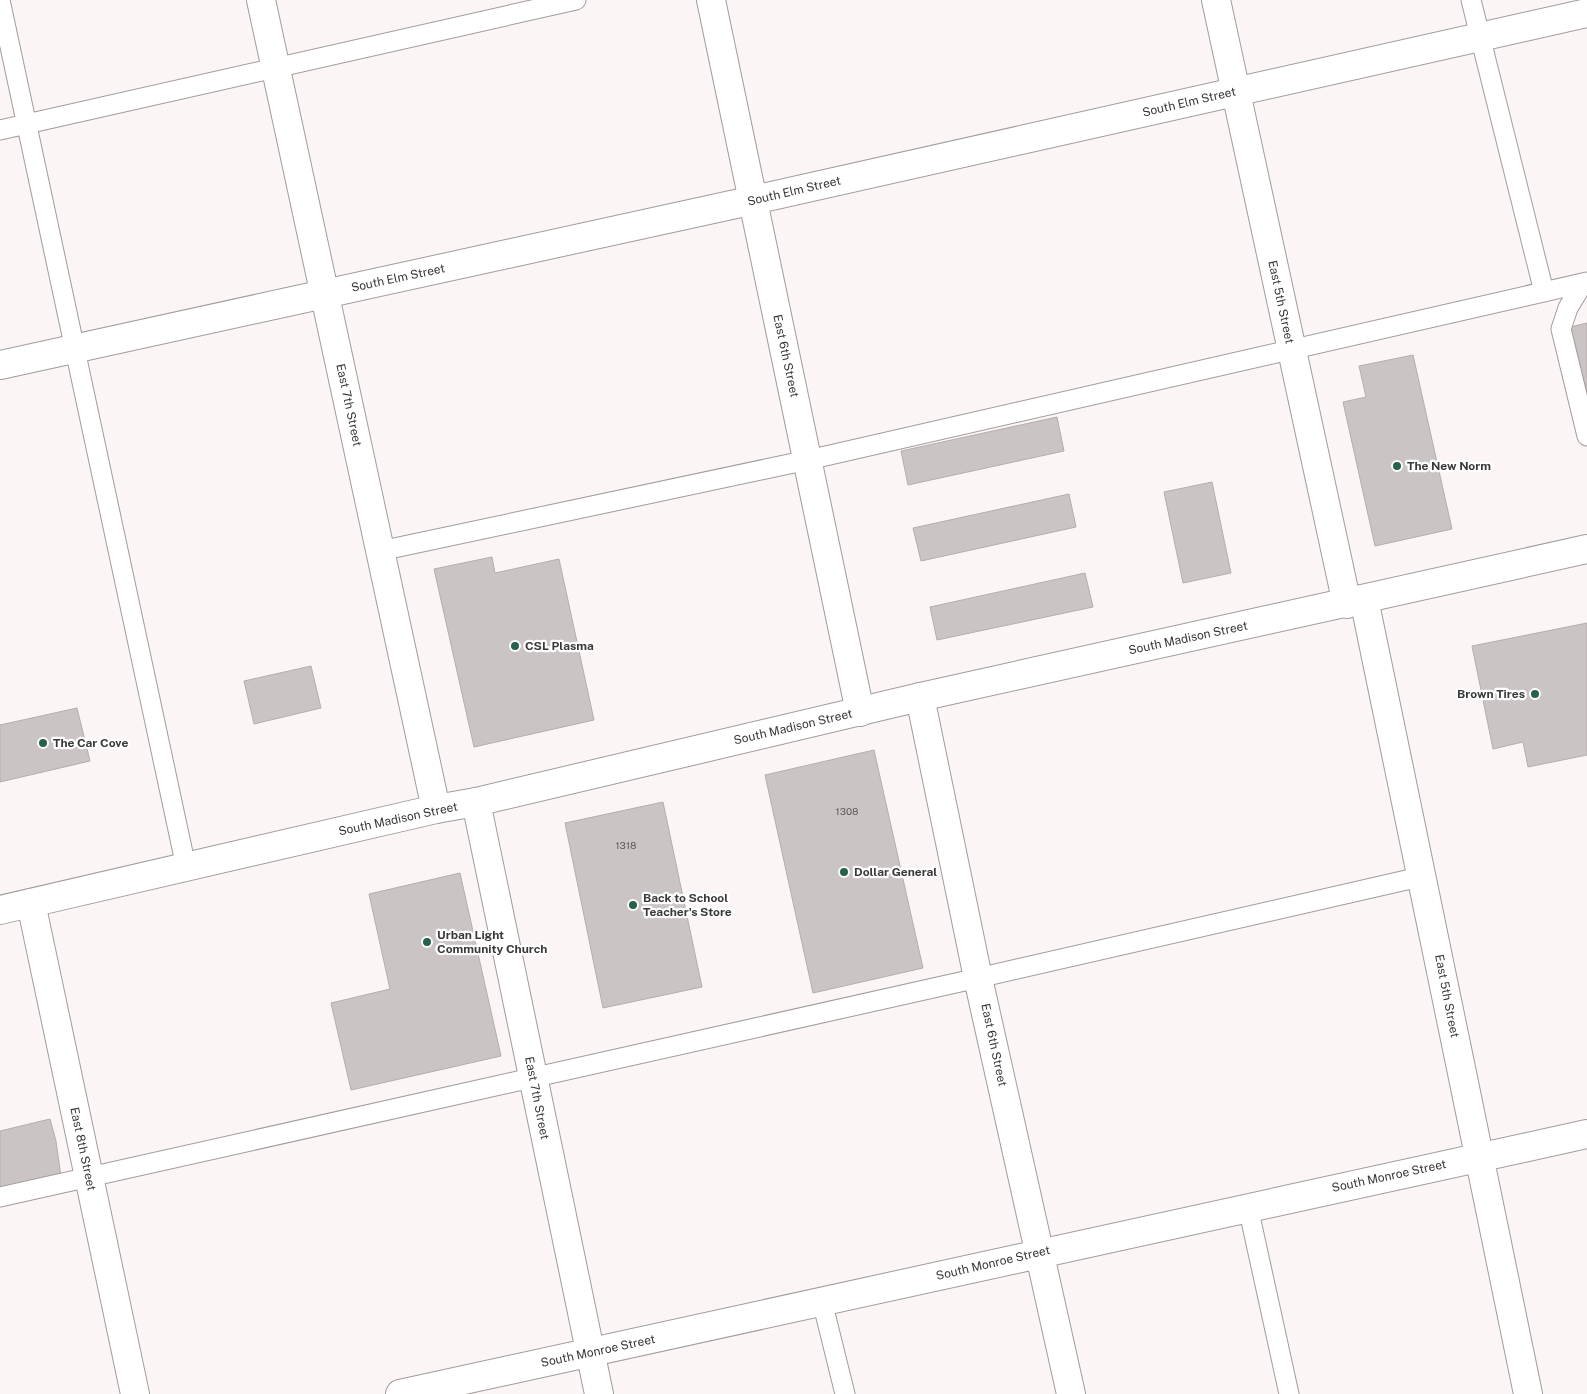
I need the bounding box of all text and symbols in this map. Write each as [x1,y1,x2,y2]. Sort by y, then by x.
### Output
street label: South Elm Street [1141,84,1237,120]
street label: South Elm Street [746,173,842,209]
street label: East 5th Street [1265,259,1297,345]
street label: South Elm Street [350,261,446,295]
street label: East 6th Street [770,313,802,399]
street label: East 7th Street [333,362,365,448]
place label: The New Norm [1407,459,1491,473]
marker: The New Norm [1391,460,1403,472]
street label: South Madison Street [1127,618,1249,657]
place label: CSL Plasma [525,639,594,653]
marker: CSL Plasma [509,640,521,652]
place label: Brown Tires [1457,687,1525,701]
marker: Brown Tires [1529,688,1541,700]
street label: South Madison Street [732,706,854,747]
place label: The Car Cove [53,736,128,750]
marker: The Car Cove [37,737,49,749]
street label: South Madison Street [337,799,459,838]
house number: 1308 [836,805,858,817]
house number: 1318 [616,839,636,851]
place label: Dollar General [854,865,937,879]
marker: Dollar General [838,866,850,878]
place label: Back to School Teacher's Store [643,891,732,919]
marker: Back to School Teacher's Store [627,899,639,911]
place label: Urban Light Community Church [437,928,547,956]
marker: Urban Light Community Church [421,936,433,948]
street label: East 5th Street [1432,953,1462,1039]
street label: East 6th Street [978,1002,1010,1088]
street label: East 7th Street [522,1055,552,1141]
street label: East 8th Street [67,1106,99,1192]
street label: South Monroe Street [1331,1157,1448,1195]
street label: South Monroe Street [935,1243,1052,1283]
street label: South Monroe Street [540,1332,657,1370]

